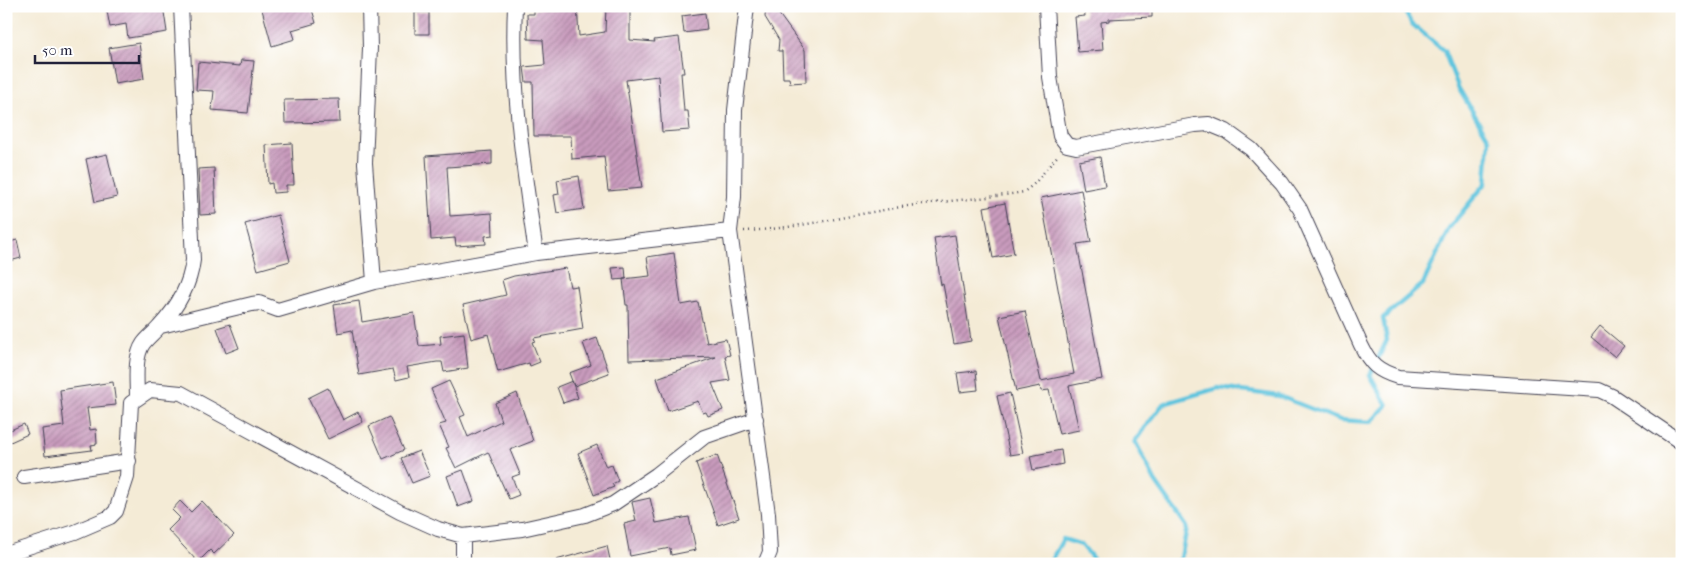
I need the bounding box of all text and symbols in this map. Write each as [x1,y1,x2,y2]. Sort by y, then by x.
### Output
scale bar [35,32,139,64]
text: 50 m [42,41,73,59]

